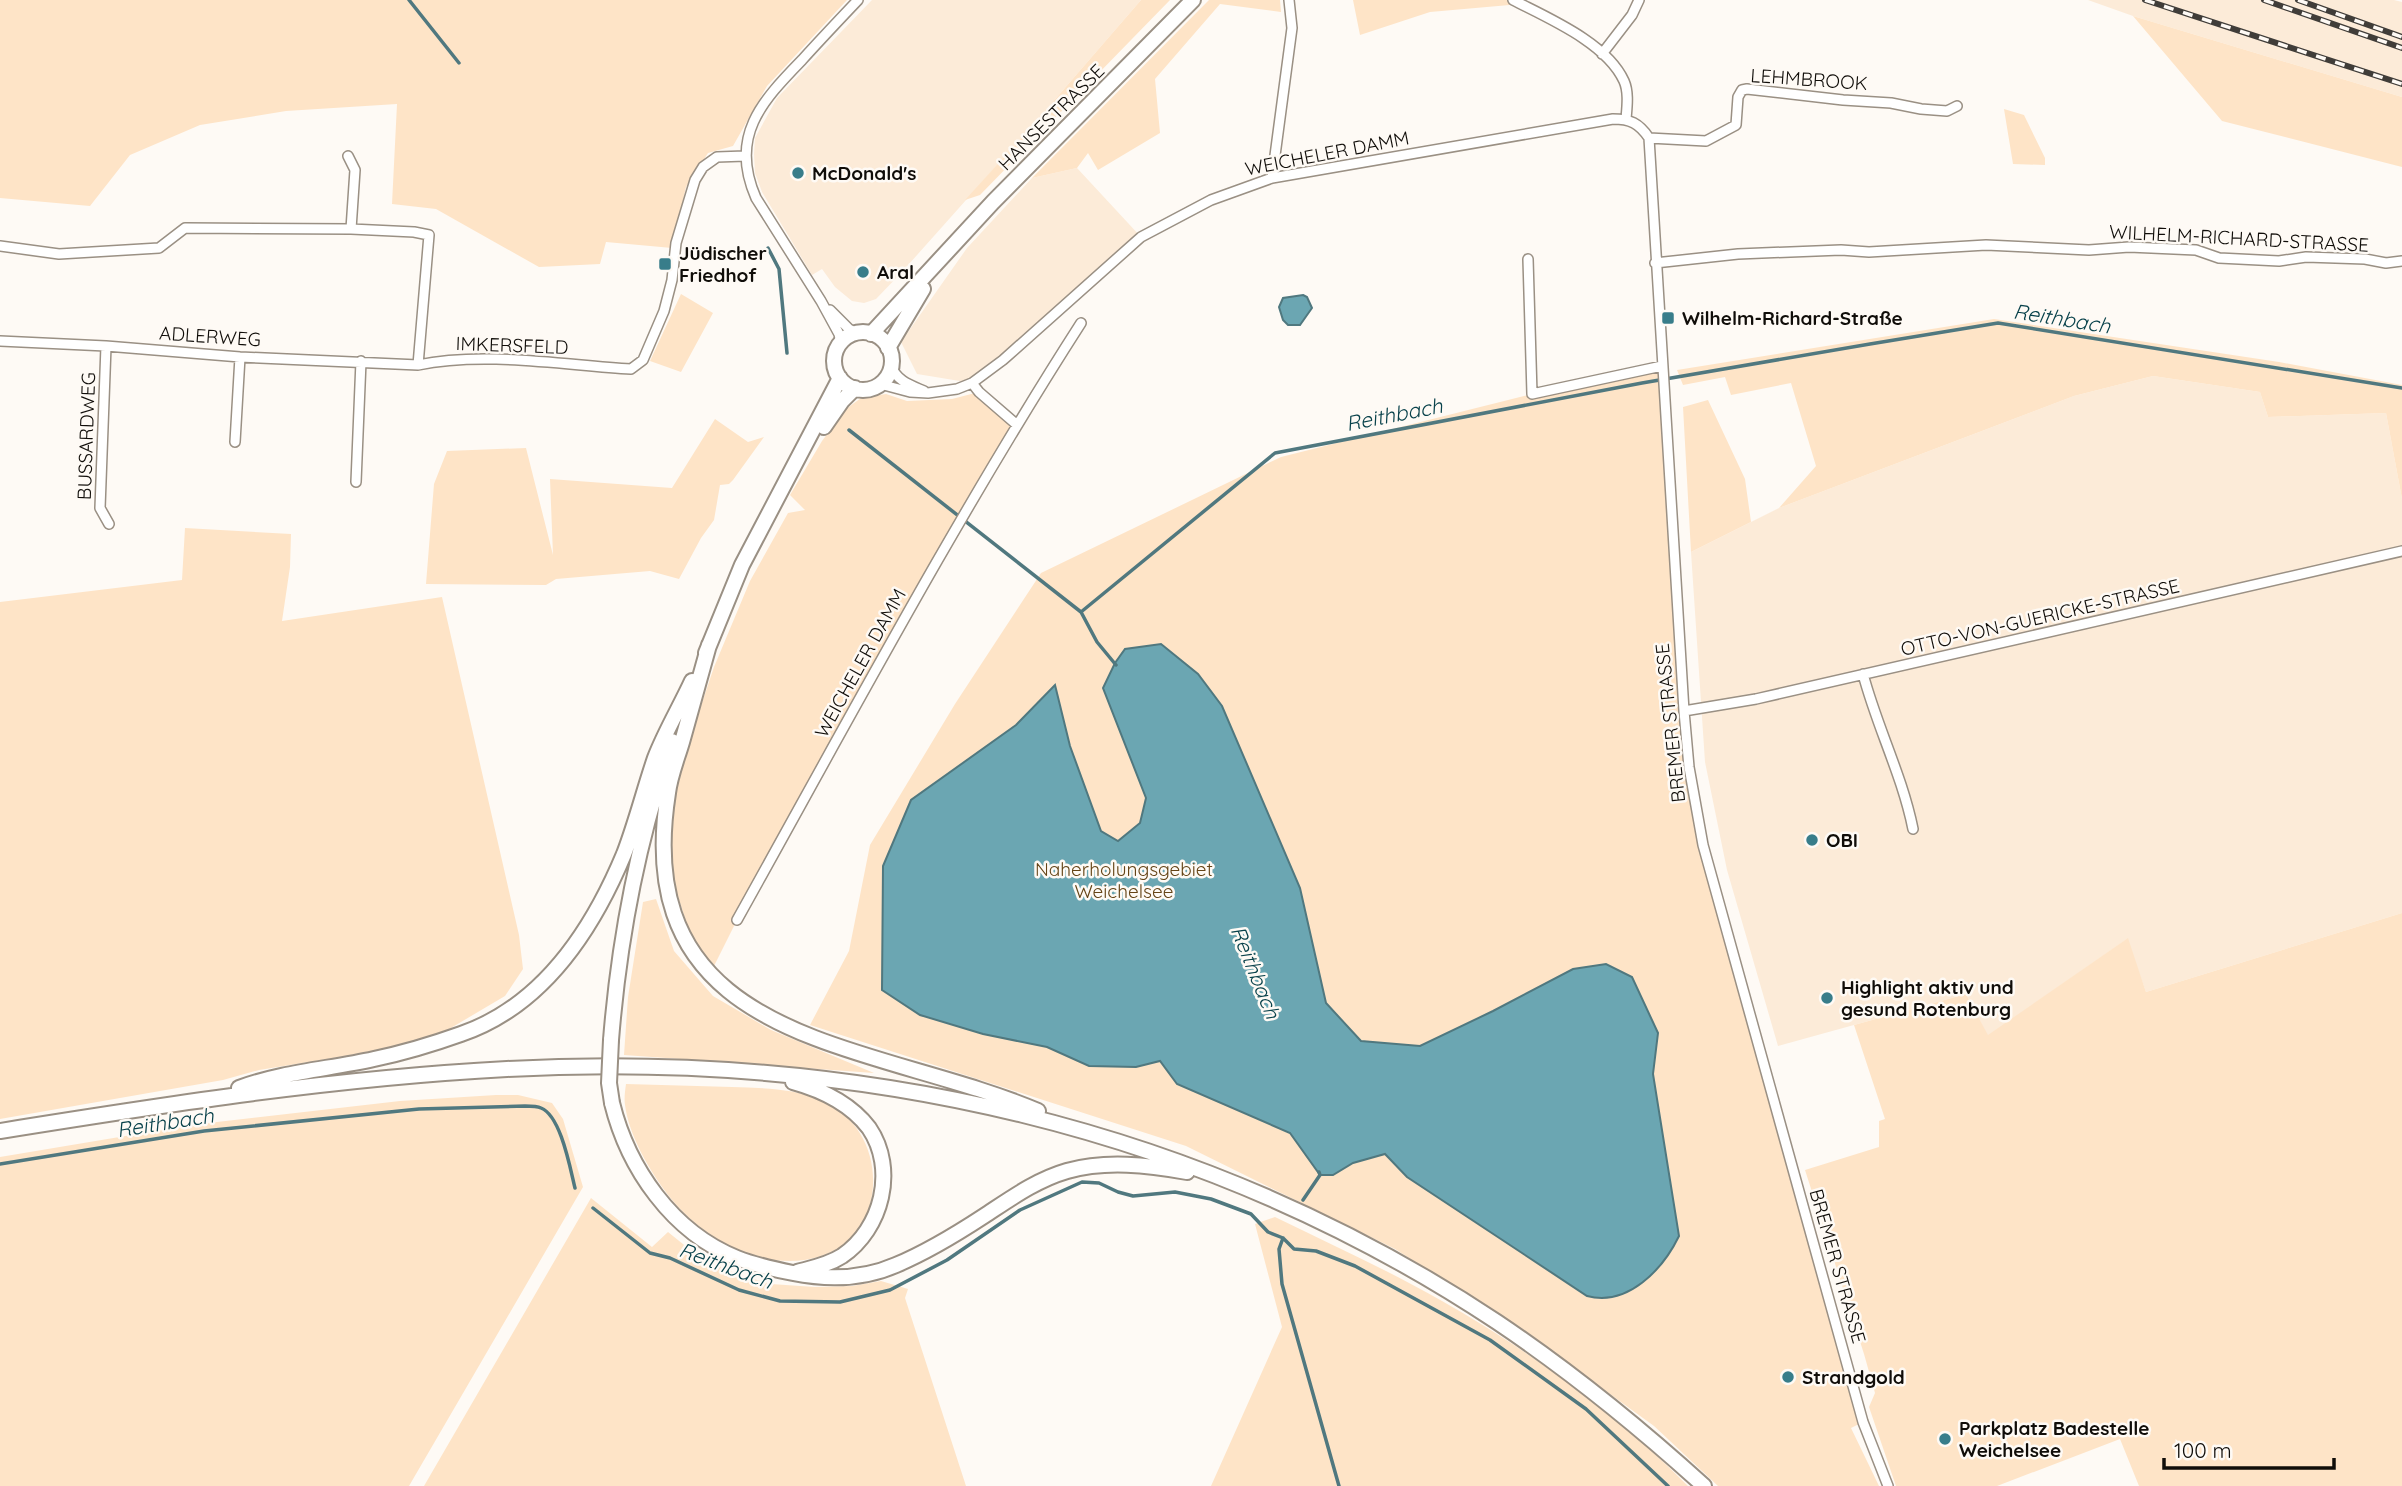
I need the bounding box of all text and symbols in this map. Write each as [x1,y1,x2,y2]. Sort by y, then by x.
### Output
street label: HANSESTRASSE [993,59,1109,175]
street label: LEHMBROOK [1750,63,1868,95]
street label: WEICHELER DAMM [1243,125,1411,181]
place label: McDonald's [812,161,916,185]
marker: McDonald's [790,165,806,181]
street label: WILHELM-RICHARD-STRASSE [2109,219,2369,257]
place label: Jüdischer Friedhof [679,241,767,287]
marker: Jüdischer Friedhof [657,256,673,272]
place label: Aral [877,260,914,284]
marker: Aral [855,264,871,280]
water label: Reithbach [2012,298,2113,339]
place label: Wilhelm-Richard-Straße [1682,306,1903,330]
marker: Wilhelm-Richard-Straße [1660,310,1676,326]
street label: ADLERWEG [158,320,262,352]
street label: IMKERSFELD [455,331,569,359]
street label: BUSSARDWEG [72,372,100,500]
water label: Reithbach [1344,392,1445,436]
street label: OTTO-VON-GUERICKE-STRASSE [1898,573,2182,661]
street label: WEICHELER DAMM [809,584,911,742]
street label: BREMER STRASSE [1650,642,1690,804]
place label: OBI [1826,828,1858,852]
marker: OBI [1804,832,1820,848]
park label: Naherholungsgebiet Weichelsee [1035,857,1213,903]
water label: Reithbach [1226,922,1287,1023]
place label: Highlight aktiv und gesund Rotenburg [1841,975,2014,1021]
marker: Highlight aktiv und gesund Rotenburg [1819,990,1835,1006]
water label: Reithbach [115,1101,216,1142]
street label: BREMER STRASSE [1804,1186,1872,1346]
water label: Reithbach [676,1236,777,1294]
place label: Strandgold [1802,1365,1905,1389]
marker: Strandgold [1780,1369,1796,1385]
place label: Parkplatz Badestelle Weichelsee [1959,1416,2149,1462]
scale bar [2164,1426,2334,1470]
marker: Parkplatz Badestelle Weichelsee [1937,1431,1953,1447]
text: 100 m [2174,1437,2232,1463]

